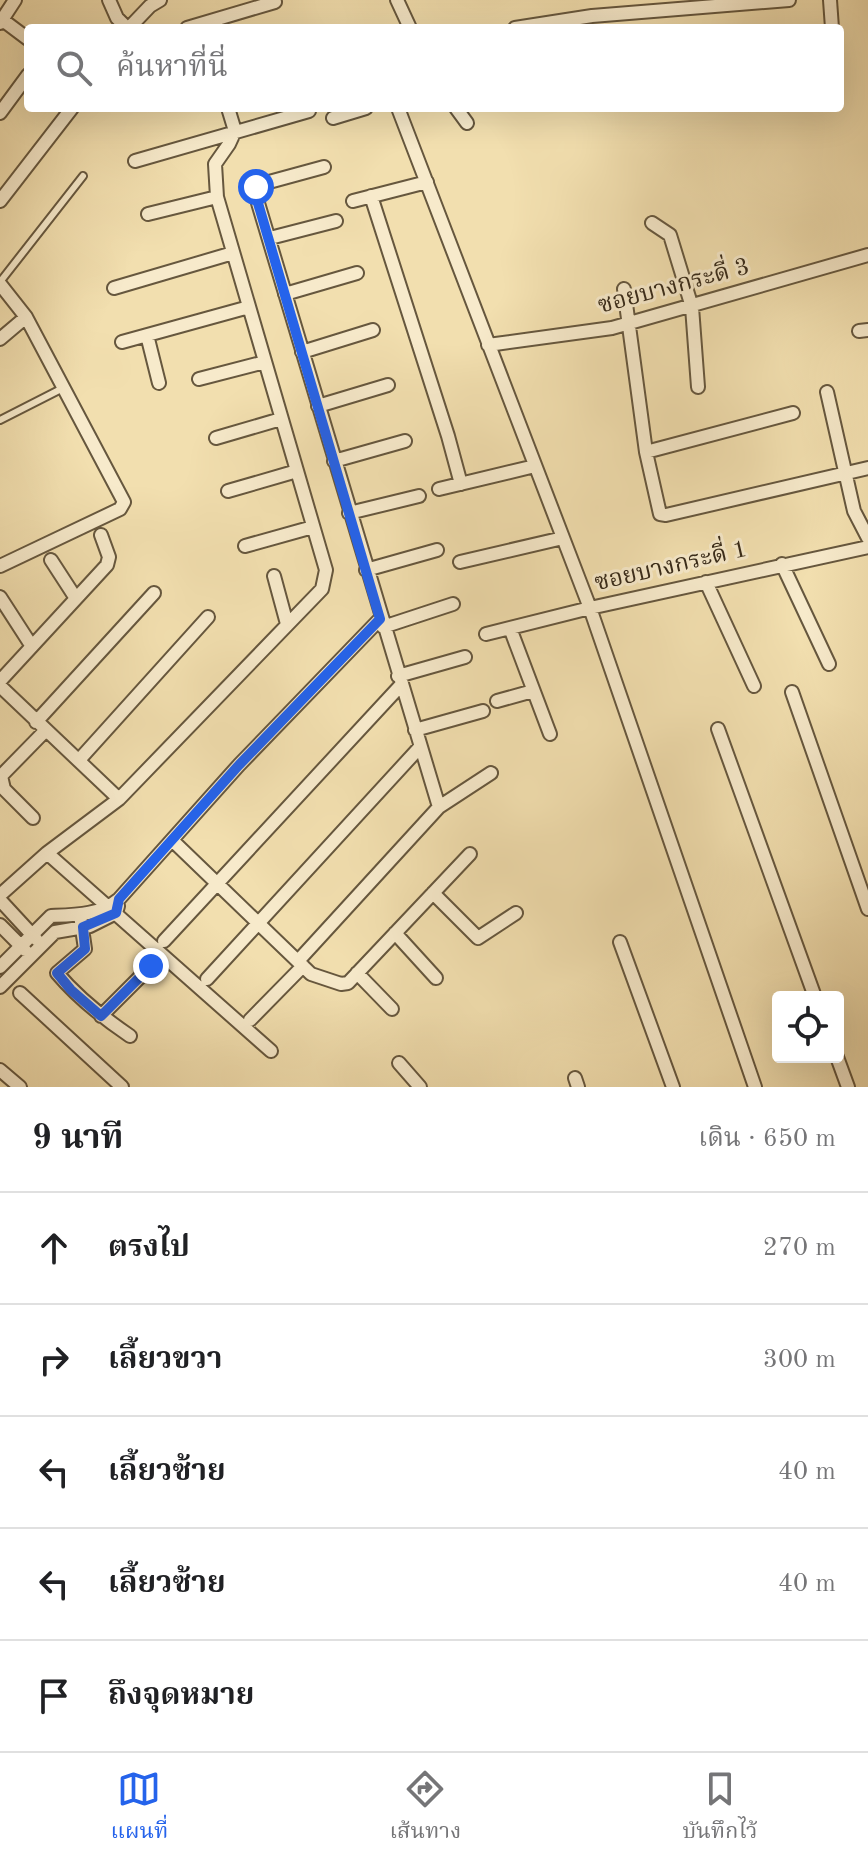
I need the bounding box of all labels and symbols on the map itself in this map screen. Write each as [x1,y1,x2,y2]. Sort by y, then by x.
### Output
route start [238,169,274,205]
street label: ซอยบางกระดี่ 3 [594,248,752,319]
street label: ซอยบางกระดี่ 1 [591,530,750,596]
route end [133,948,169,984]

